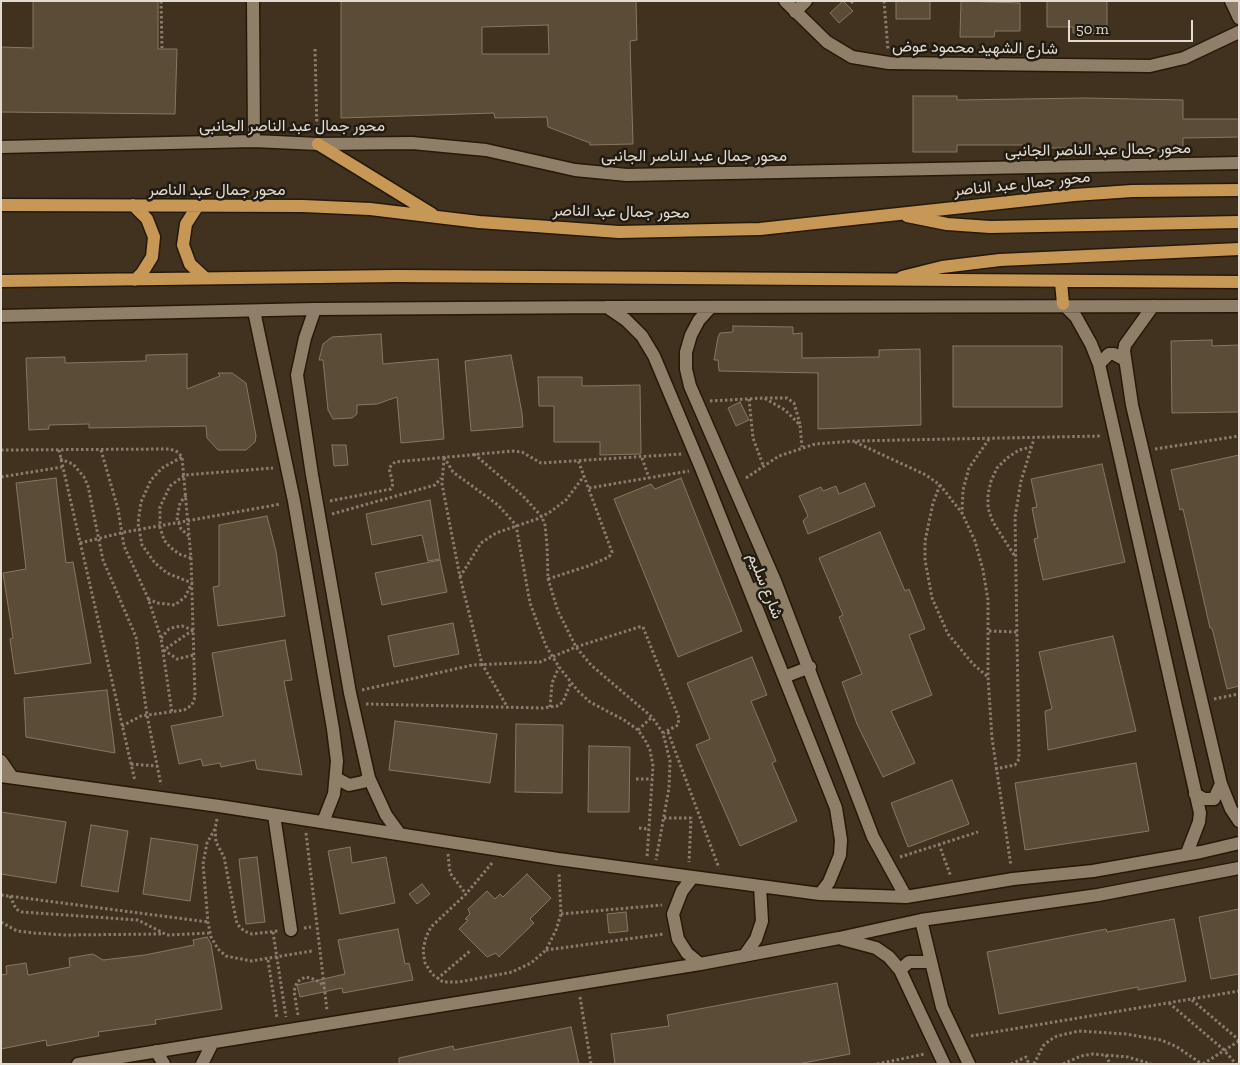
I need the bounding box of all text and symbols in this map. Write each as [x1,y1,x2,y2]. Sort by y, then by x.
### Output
scale bar [1070,10,1195,42]
text: 50 m [1076,20,1109,38]
street label: شارع الشهيد محمود عوض [892,37,1058,59]
street label: محور جمال عبد الناصر الجانبى [199,116,385,136]
street label: محور جمال عبد الناصر الجانبى [1005,139,1191,161]
street label: محور جمال عبد الناصر الجانبى [601,146,787,166]
street label: محور جمال عبد الناصر [953,167,1091,201]
street label: محور جمال عبد الناصر [148,180,286,200]
street label: محور جمال عبد الناصر [552,201,690,223]
street label: شارع سليم [743,550,787,622]

